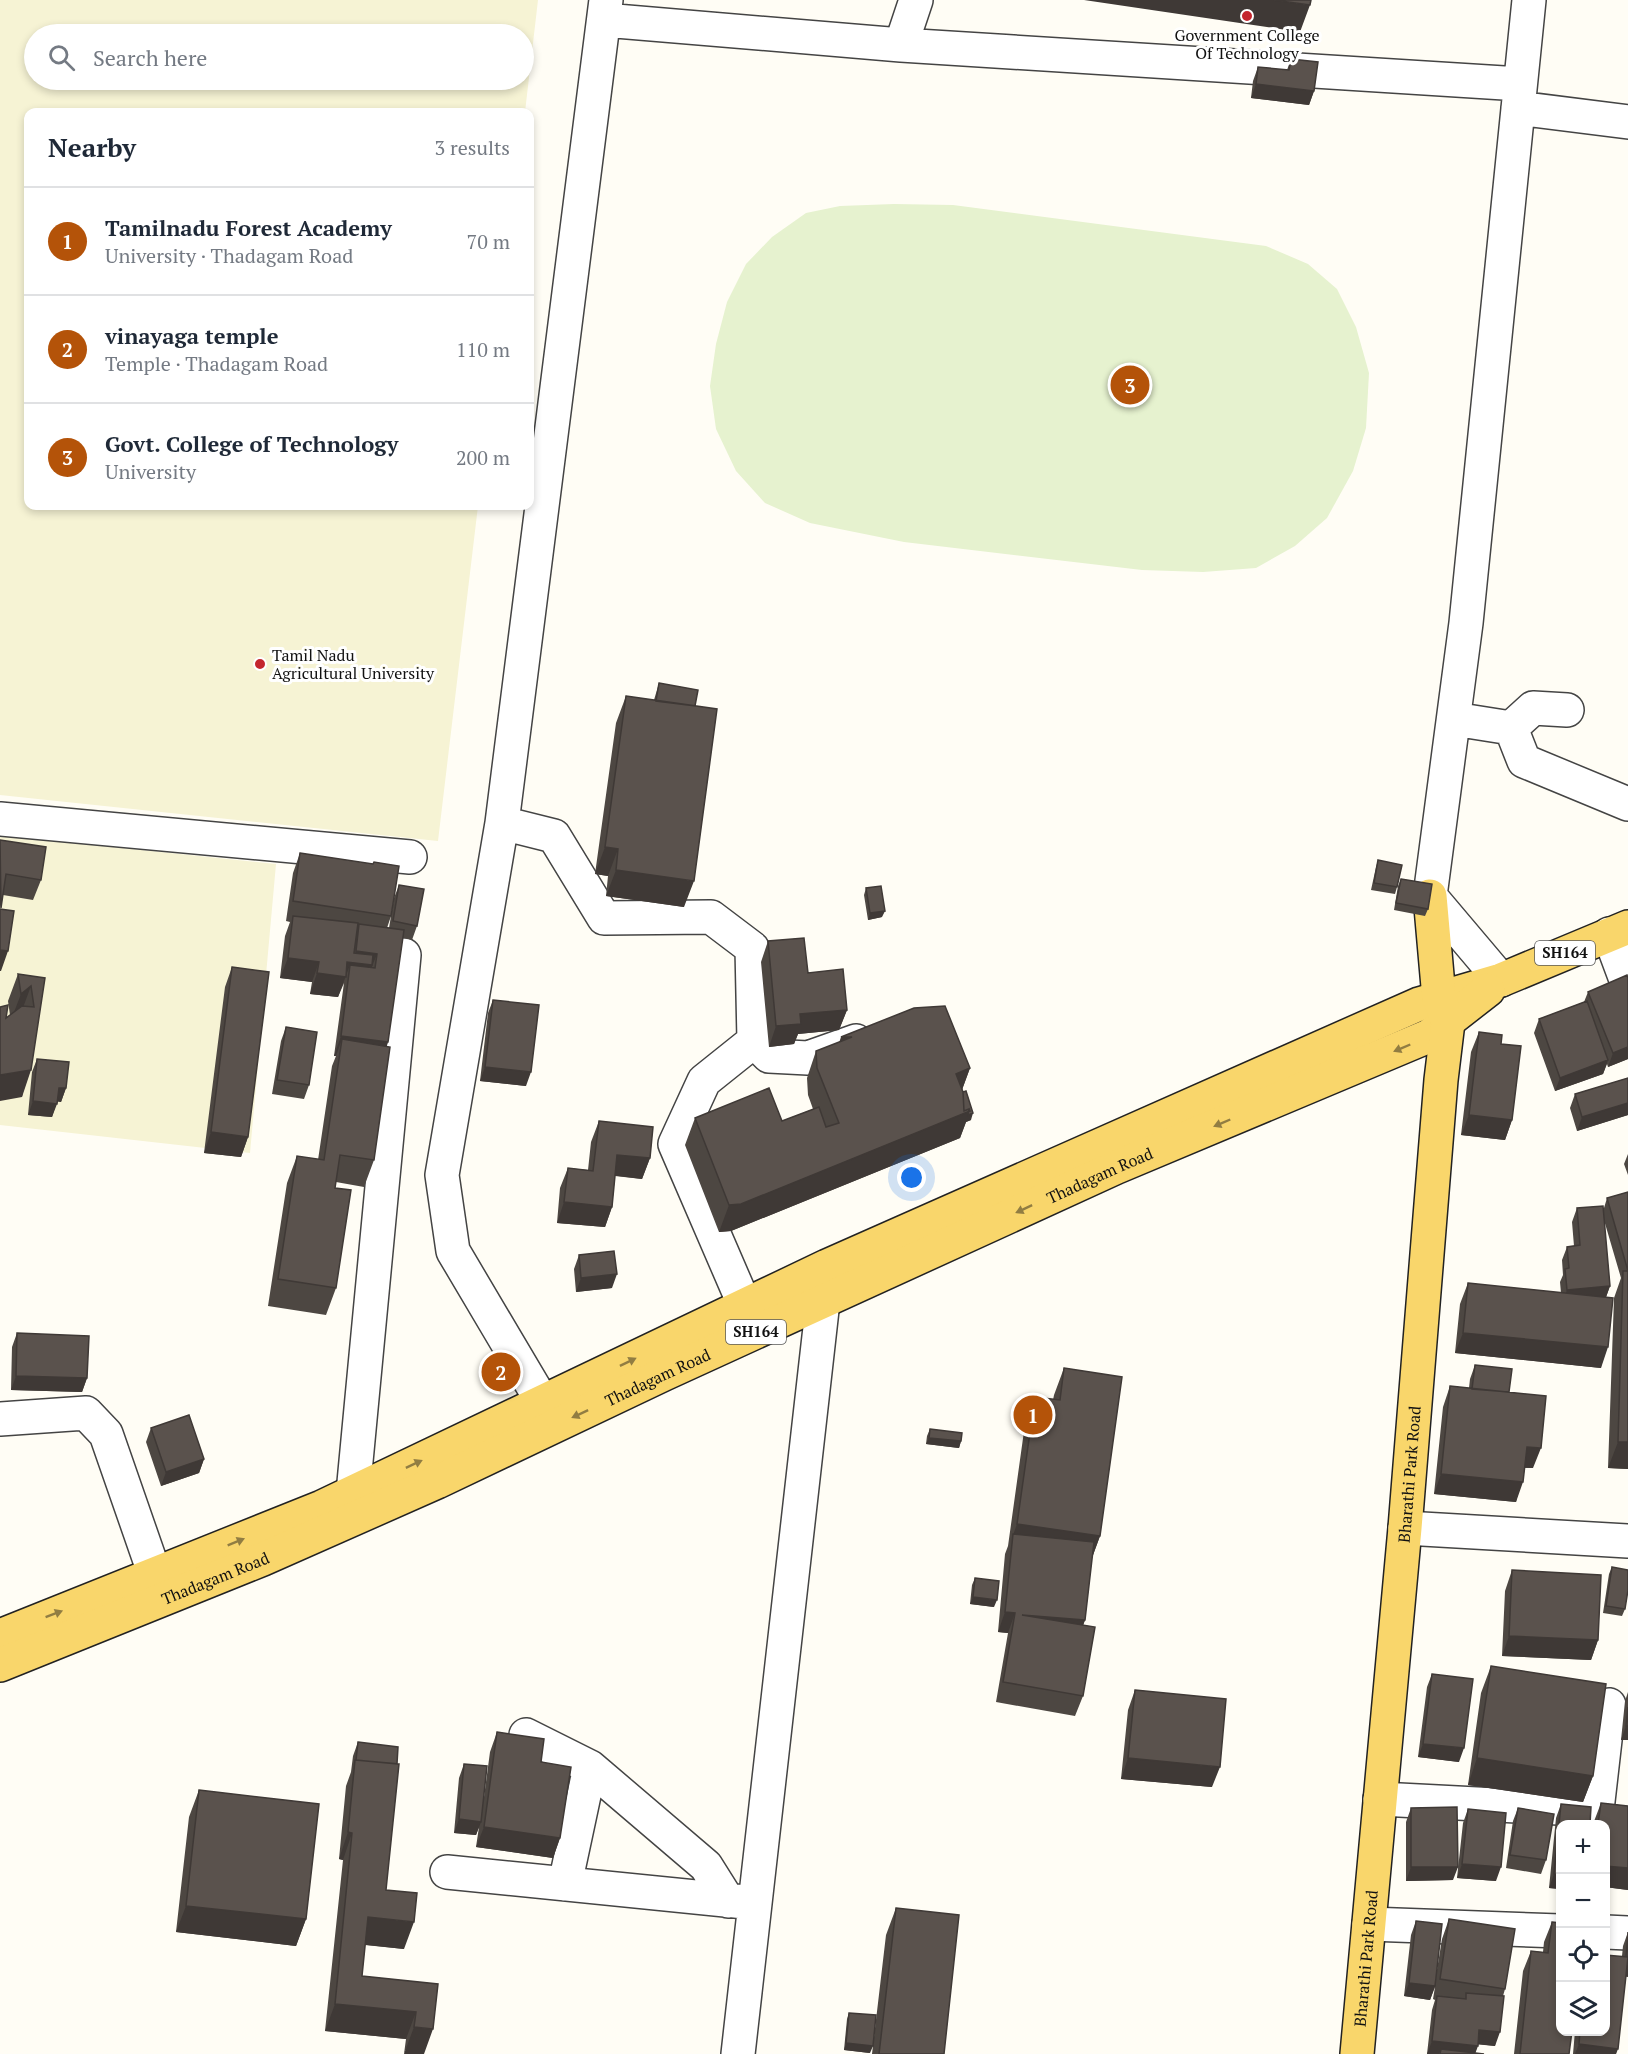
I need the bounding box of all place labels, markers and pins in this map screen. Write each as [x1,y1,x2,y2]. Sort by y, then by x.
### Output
marker: Government College Of Technology [1240,9,1254,23]
place label: Government College Of Technology [1174,24,1320,64]
pin: 3 [1110,362,1150,408]
place label: Tamil Nadu Agricultural University [272,644,435,684]
marker: Tamil Nadu Agricultural University [253,657,267,671]
pin: 2 [482,1350,520,1394]
pin: 1 [1014,1392,1052,1438]

